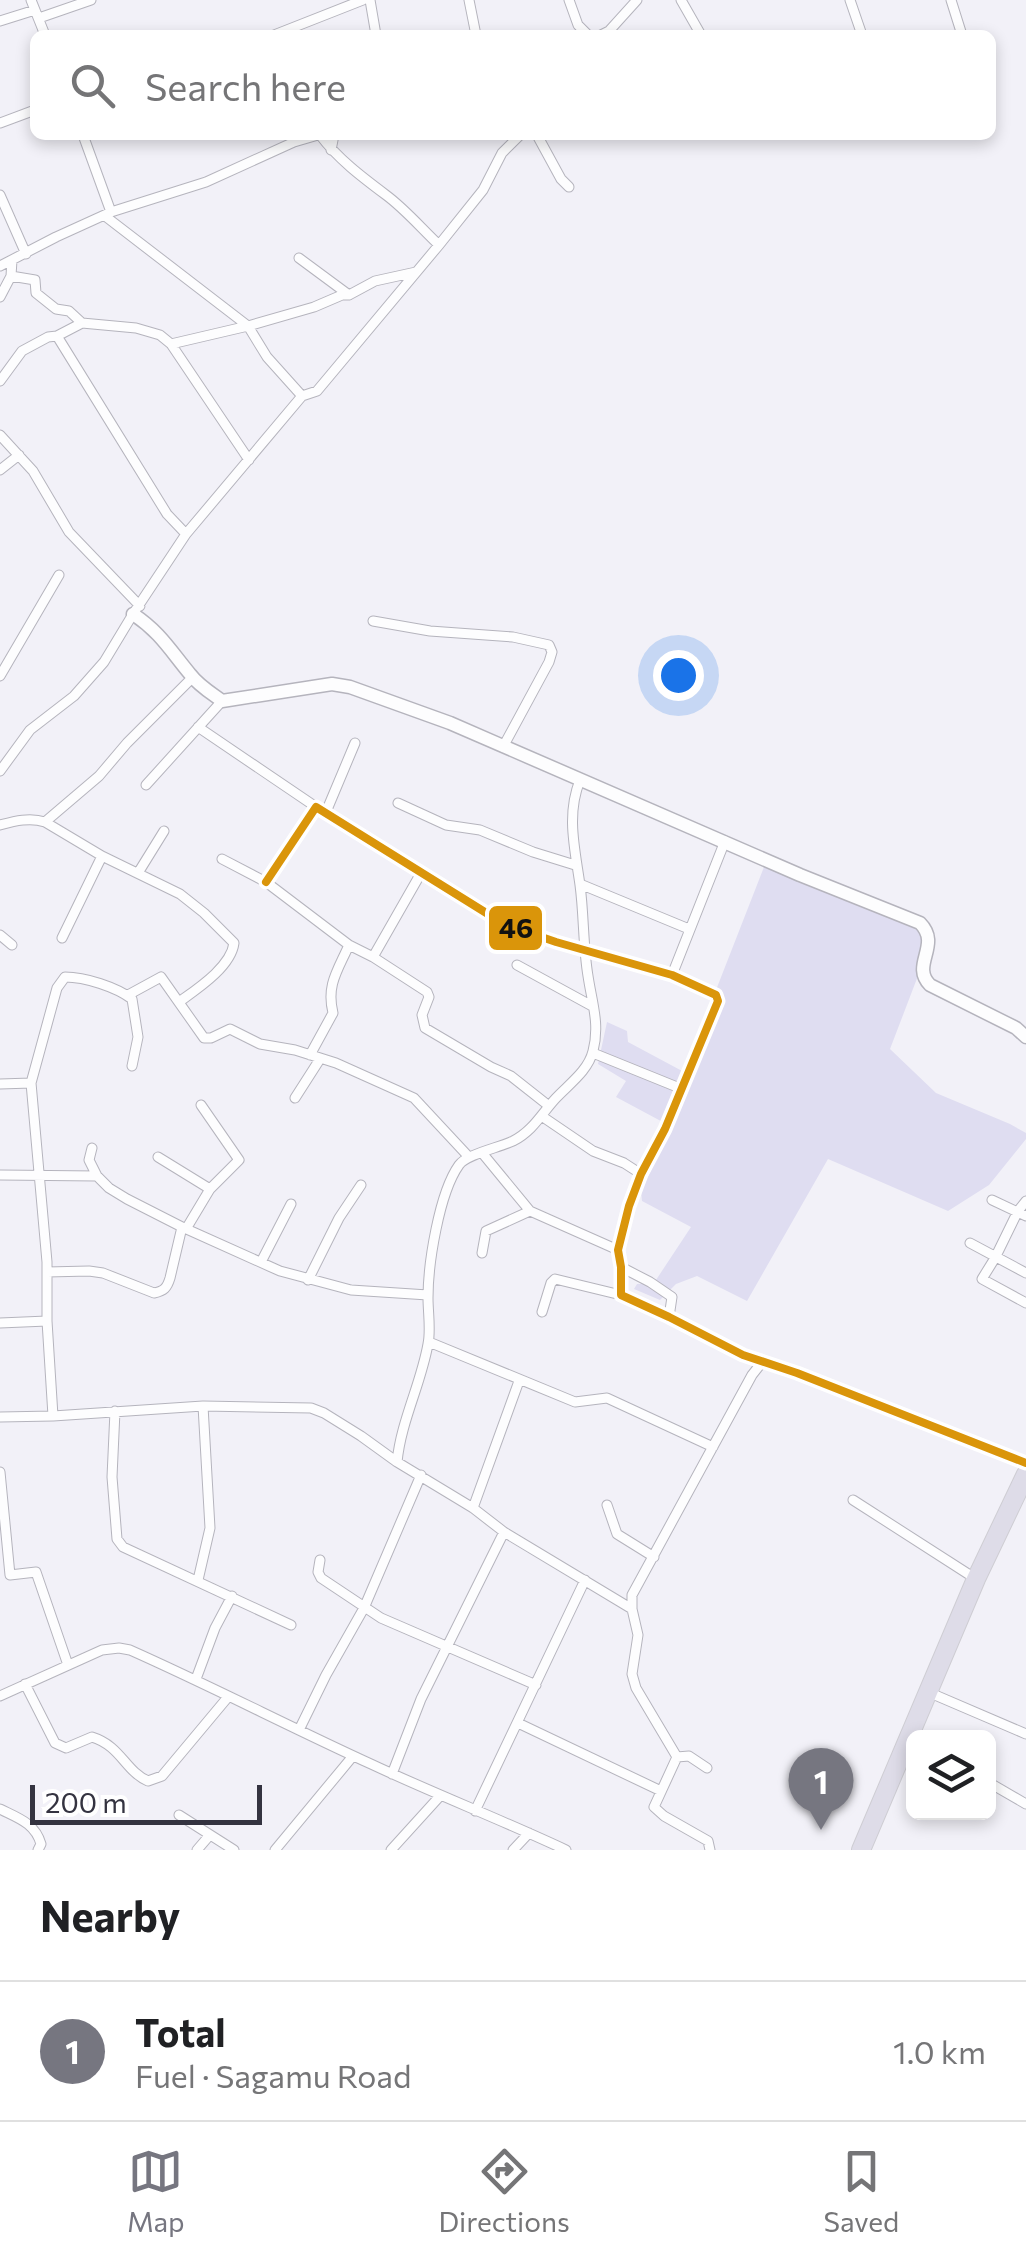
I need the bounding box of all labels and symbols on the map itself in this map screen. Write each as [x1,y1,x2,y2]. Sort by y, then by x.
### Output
your location [653,650,704,701]
line badge: 46 [487,904,544,952]
text: 46 [499,910,533,944]
pin: 1 [788,1748,854,1830]
scale bar [30,1780,262,1824]

